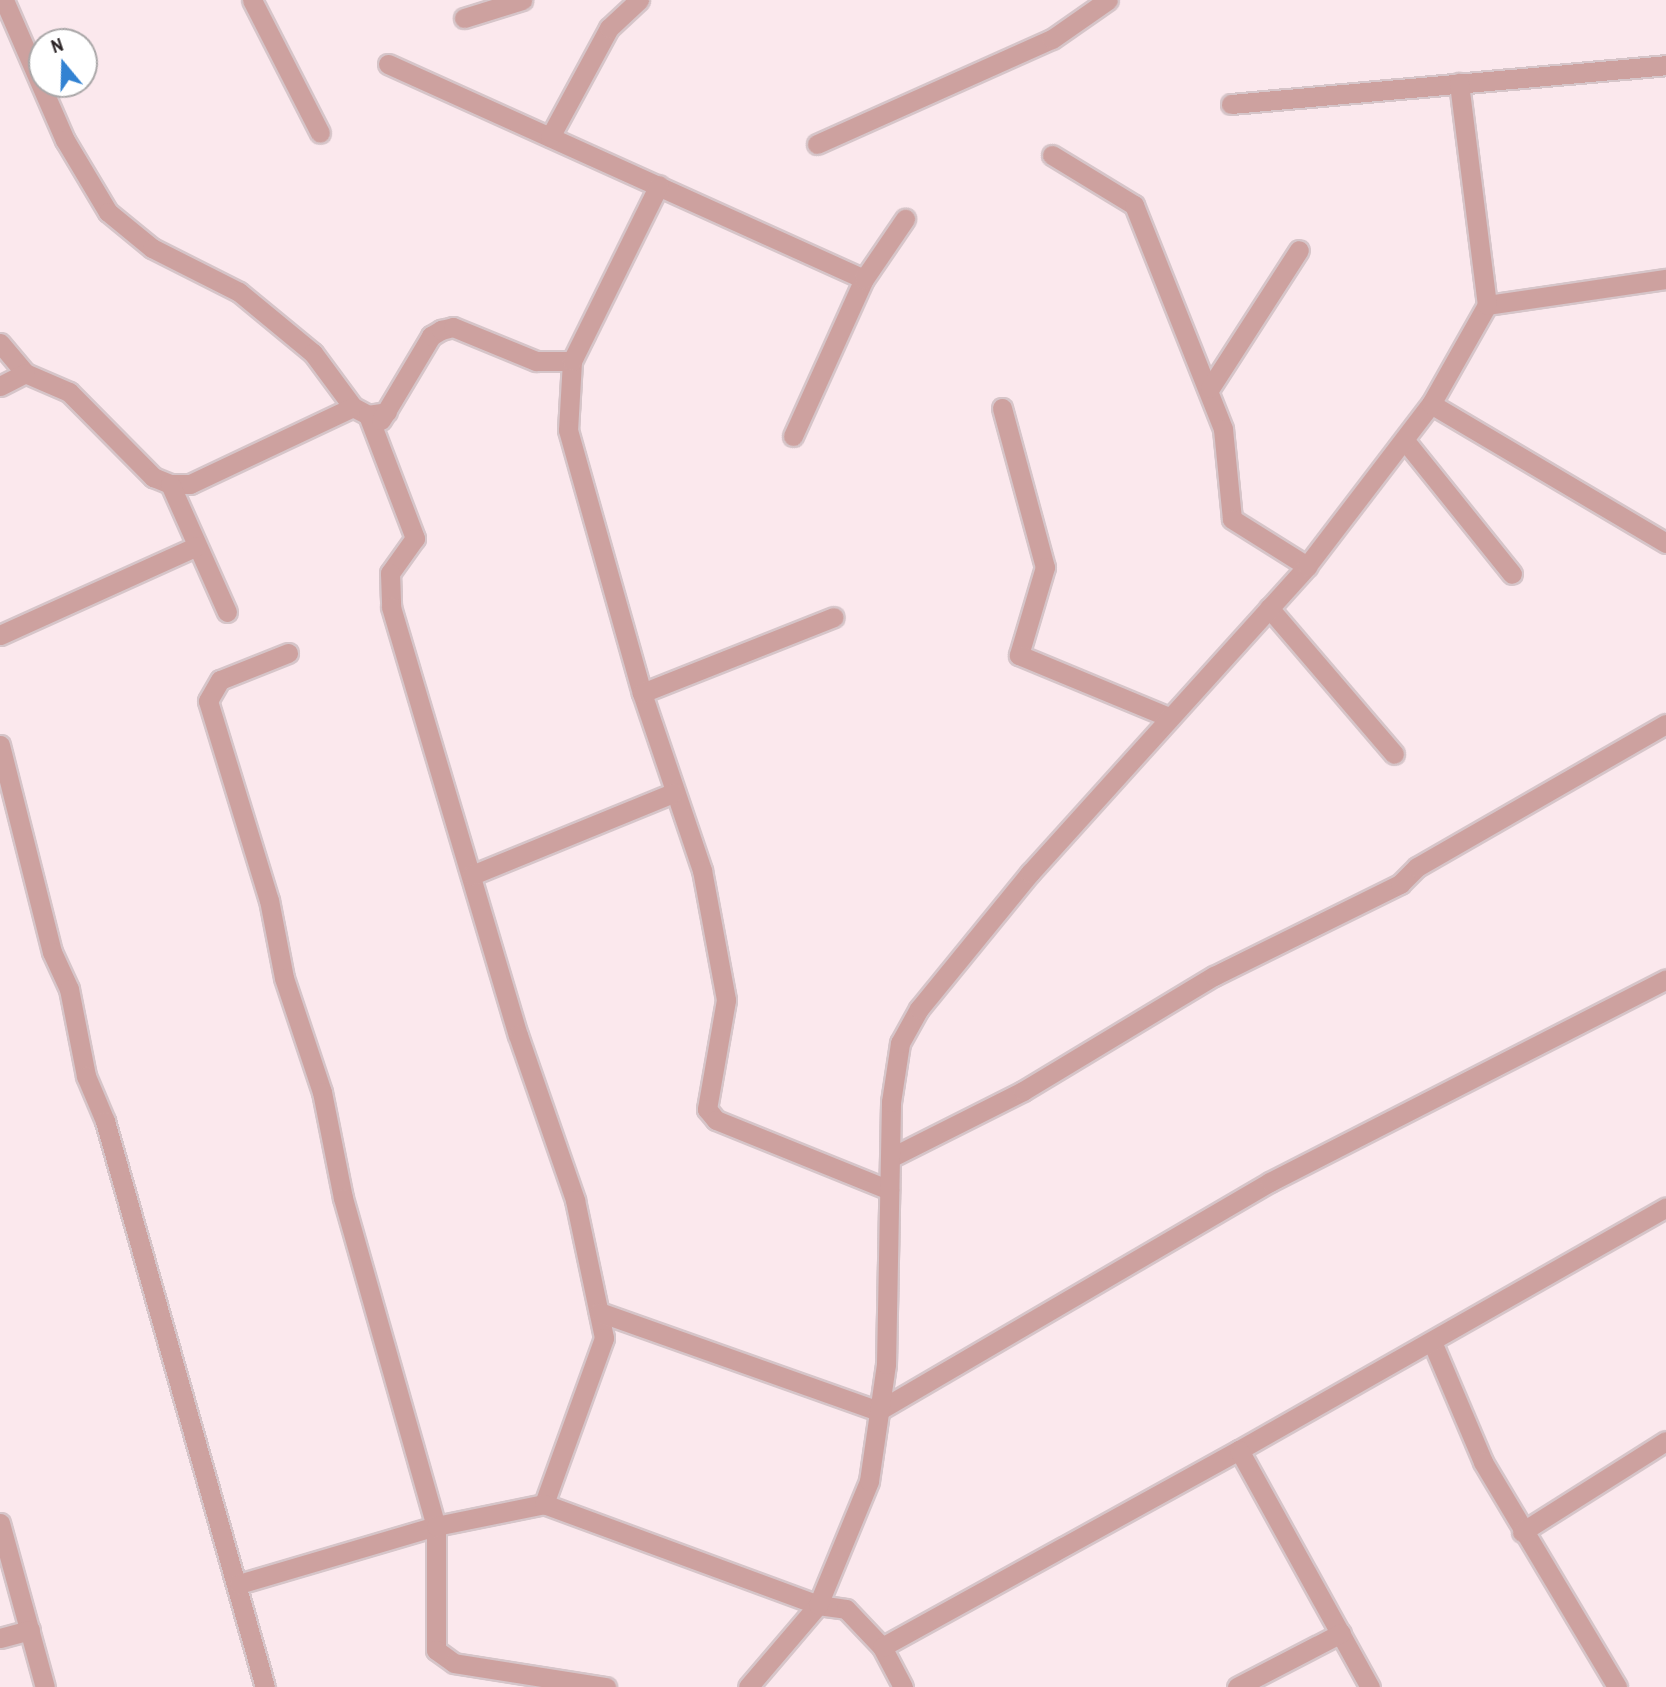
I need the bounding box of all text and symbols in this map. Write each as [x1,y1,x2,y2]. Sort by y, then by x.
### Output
north arrow [28,28,98,98]
text: N [47,31,66,59]

